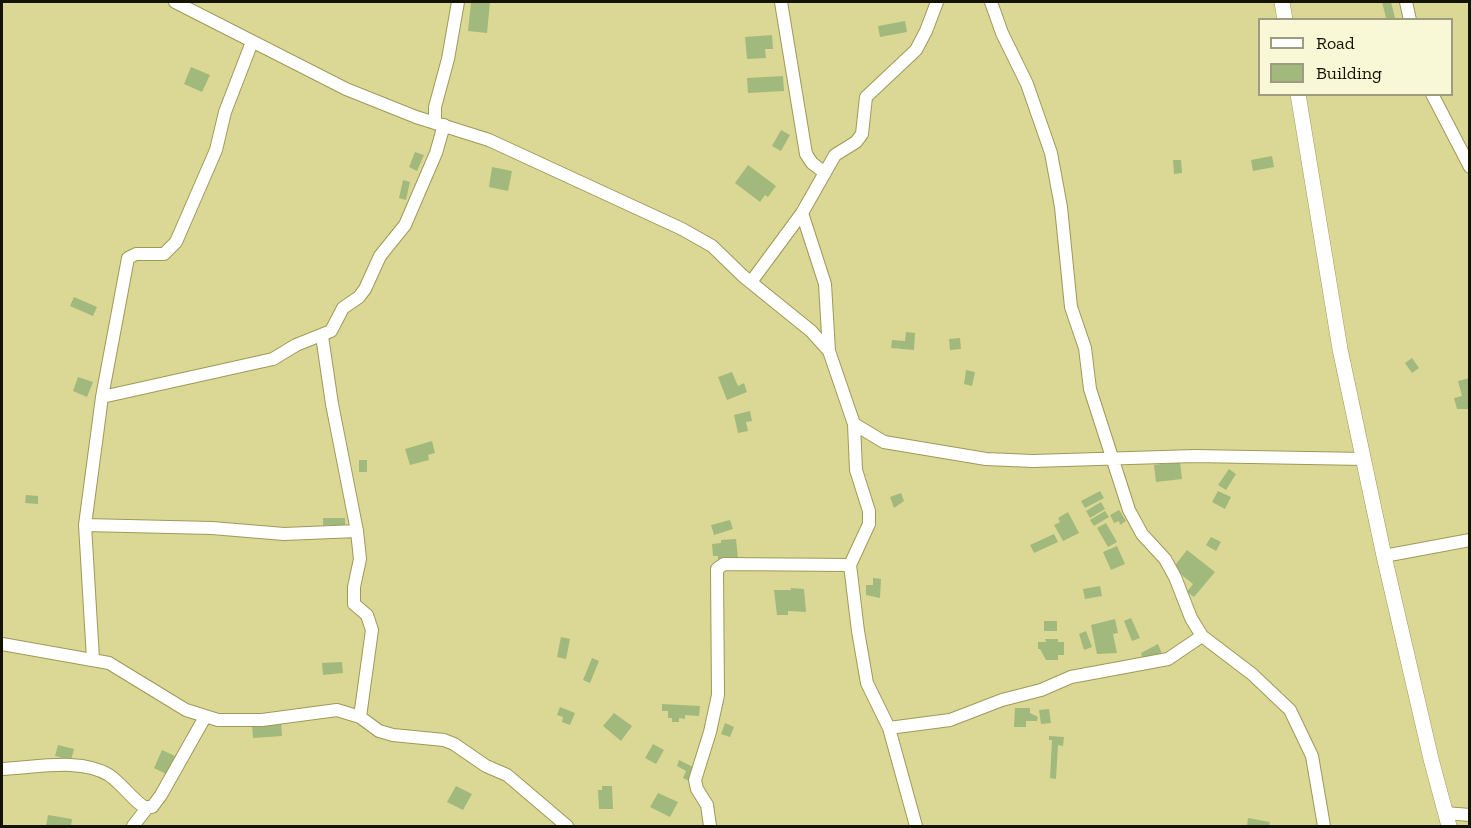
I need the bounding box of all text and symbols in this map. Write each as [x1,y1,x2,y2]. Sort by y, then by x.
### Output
legend [1258,18,1453,96]
text: Road [1316,32,1355,54]
text: Building [1316,62,1382,84]

